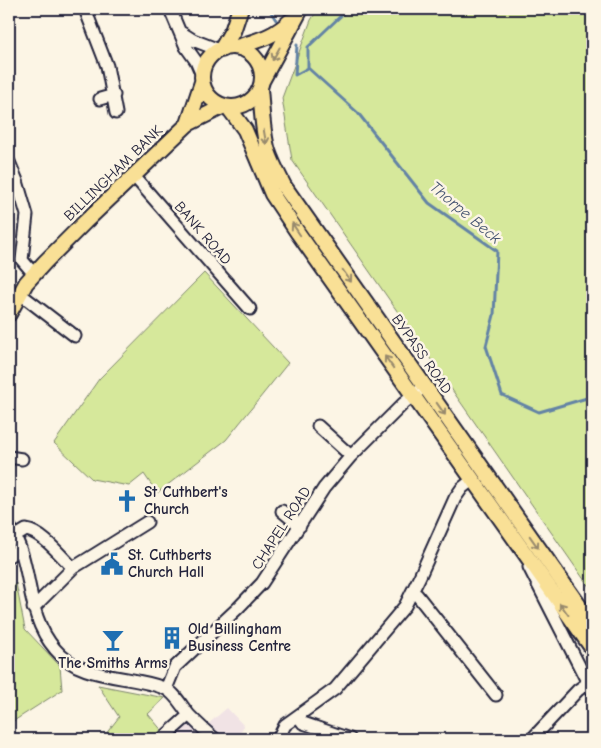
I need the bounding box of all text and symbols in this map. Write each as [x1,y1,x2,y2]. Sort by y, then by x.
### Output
one-way arrow [270,47,280,61]
street label: BILLINGHAM BANK [60,121,166,225]
one-way arrow [261,129,271,145]
water label: Thorpe Beck [426,178,505,248]
street label: BANK ROAD [171,198,235,268]
one-way arrow [290,222,301,236]
one-way arrow [341,269,352,282]
street label: BYPASS ROAD [388,311,456,397]
one-way arrow [384,355,394,369]
one-way arrow [436,402,446,416]
place label: St Cuthbert's Church [144,483,228,518]
street label: CHAPEL ROAD [247,483,315,573]
church icon: St Cuthbert's Church [114,488,140,514]
one-way arrow [529,535,539,549]
place label: St. Cuthberts Church Hall [128,546,211,581]
public building icon: St. Cuthberts Church Hall [99,551,125,577]
one-way arrow [558,603,569,616]
place label: Old Billingham Business Centre [188,620,291,655]
building icon: Old Billingham Business Centre [159,625,185,651]
bar icon: The Smiths Arms [100,627,126,653]
place label: The Smiths Arms [58,654,168,672]

